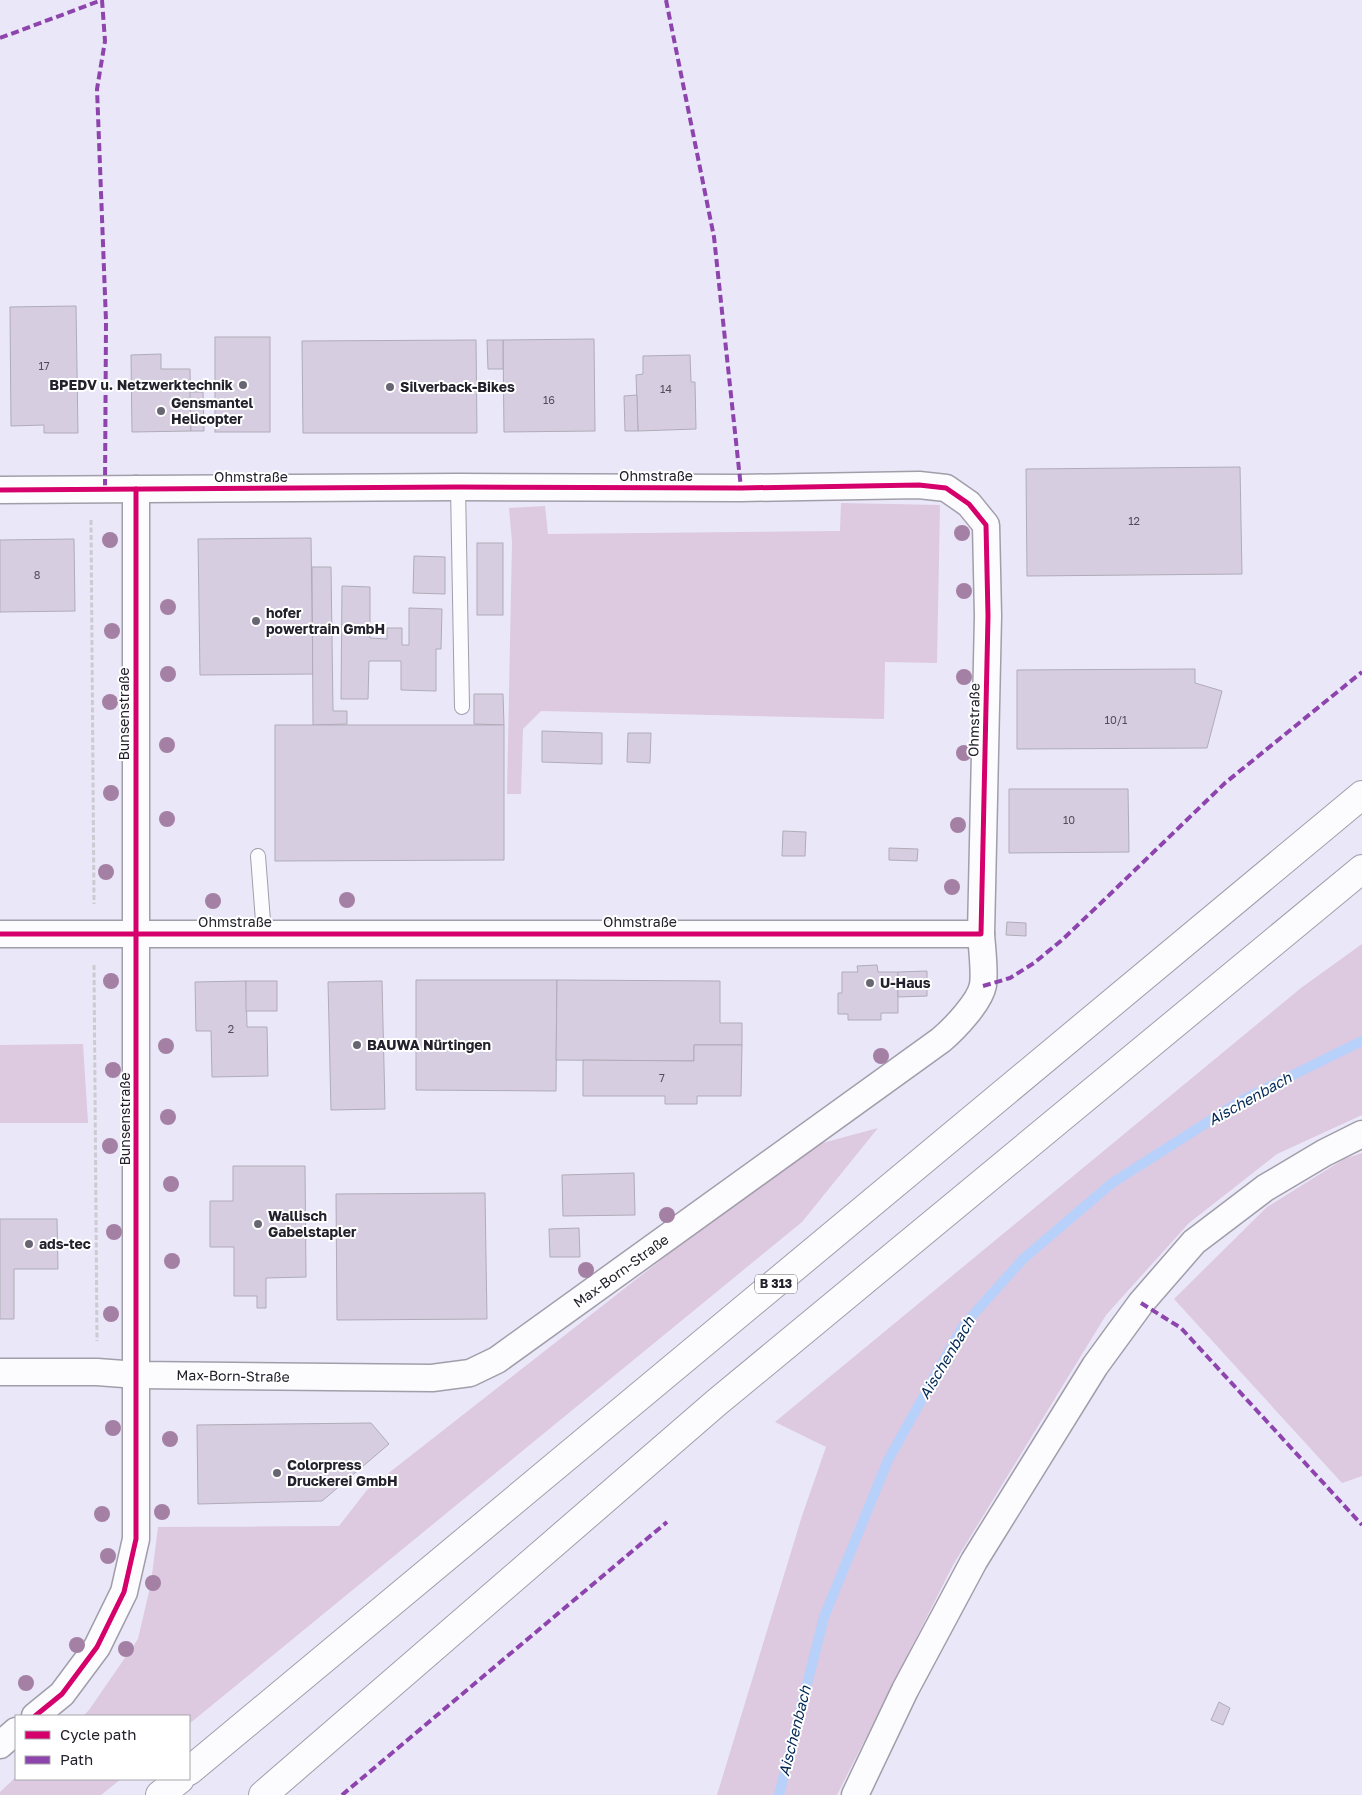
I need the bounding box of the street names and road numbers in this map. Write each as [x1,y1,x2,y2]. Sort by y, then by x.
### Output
street label: Ohmstraße [619,467,693,484]
street label: Ohmstraße [214,468,288,485]
street label: Bunsenstraße [115,667,132,761]
street label: Ohmstraße [964,683,983,757]
street label: Ohmstraße [198,913,272,930]
street label: Ohmstraße [603,913,677,930]
street label: Bunsenstraße [116,1072,133,1166]
street label: Max-Born-Straße [570,1230,672,1311]
road number: B 313 [755,1274,797,1294]
street label: Max-Born-Straße [176,1366,290,1385]

